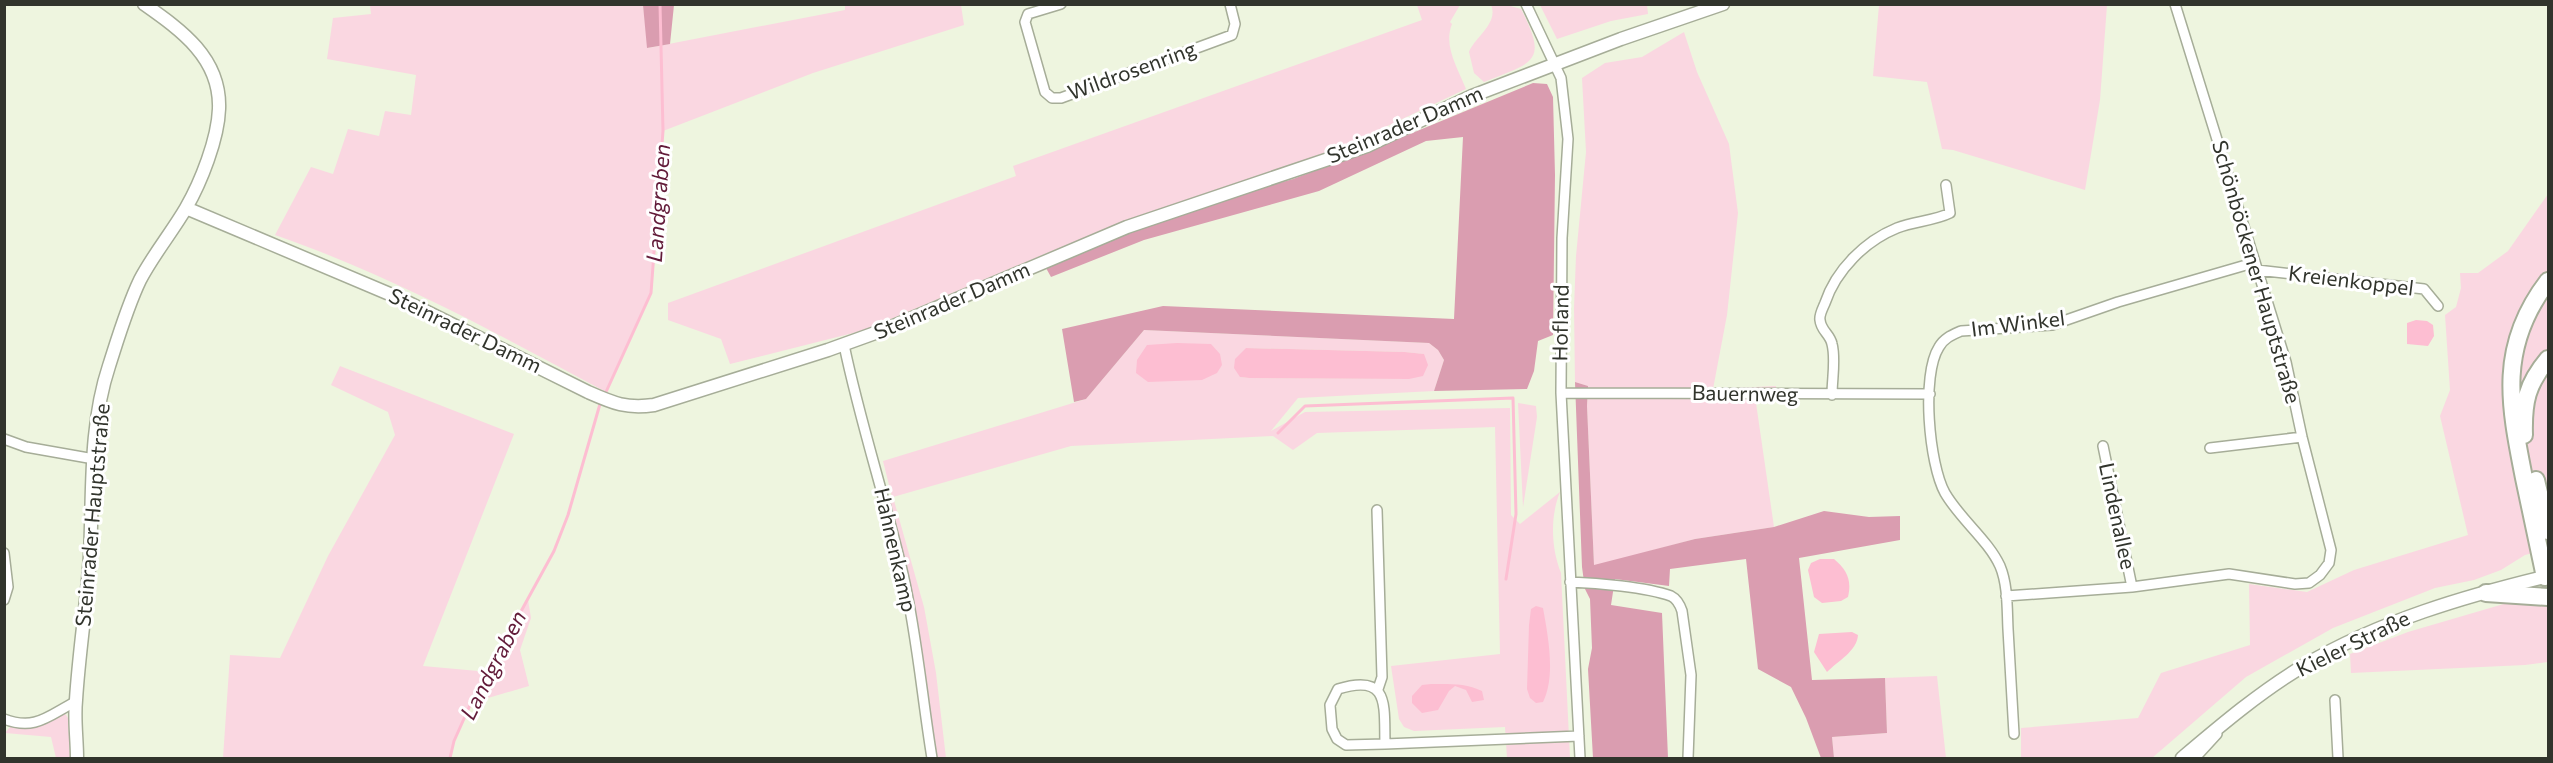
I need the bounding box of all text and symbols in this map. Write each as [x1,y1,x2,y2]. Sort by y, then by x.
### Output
street label: Wildrosenring [1064,35,1199,104]
street label: Steinrader Damm [1323,79,1486,168]
street label: Schönböckener Hauptstraße [2208,137,2307,406]
water label: Landgraben [640,143,675,263]
street label: Steinrader Damm [870,255,1033,344]
street label: Kreienkoppel [2287,259,2415,300]
street label: Steinrader Damm [385,282,546,377]
street label: Hofland [1546,284,1573,362]
street label: Im Winkel [1969,304,2066,341]
street label: Bauernweg [1692,379,1798,406]
street label: Steinrader Hauptstraße [69,402,114,628]
street label: Lindenallee [2095,460,2142,571]
street label: Hahnenkamp [870,485,923,614]
street label: Kieler Straße [2292,604,2413,681]
water label: Landgraben [454,606,532,724]

